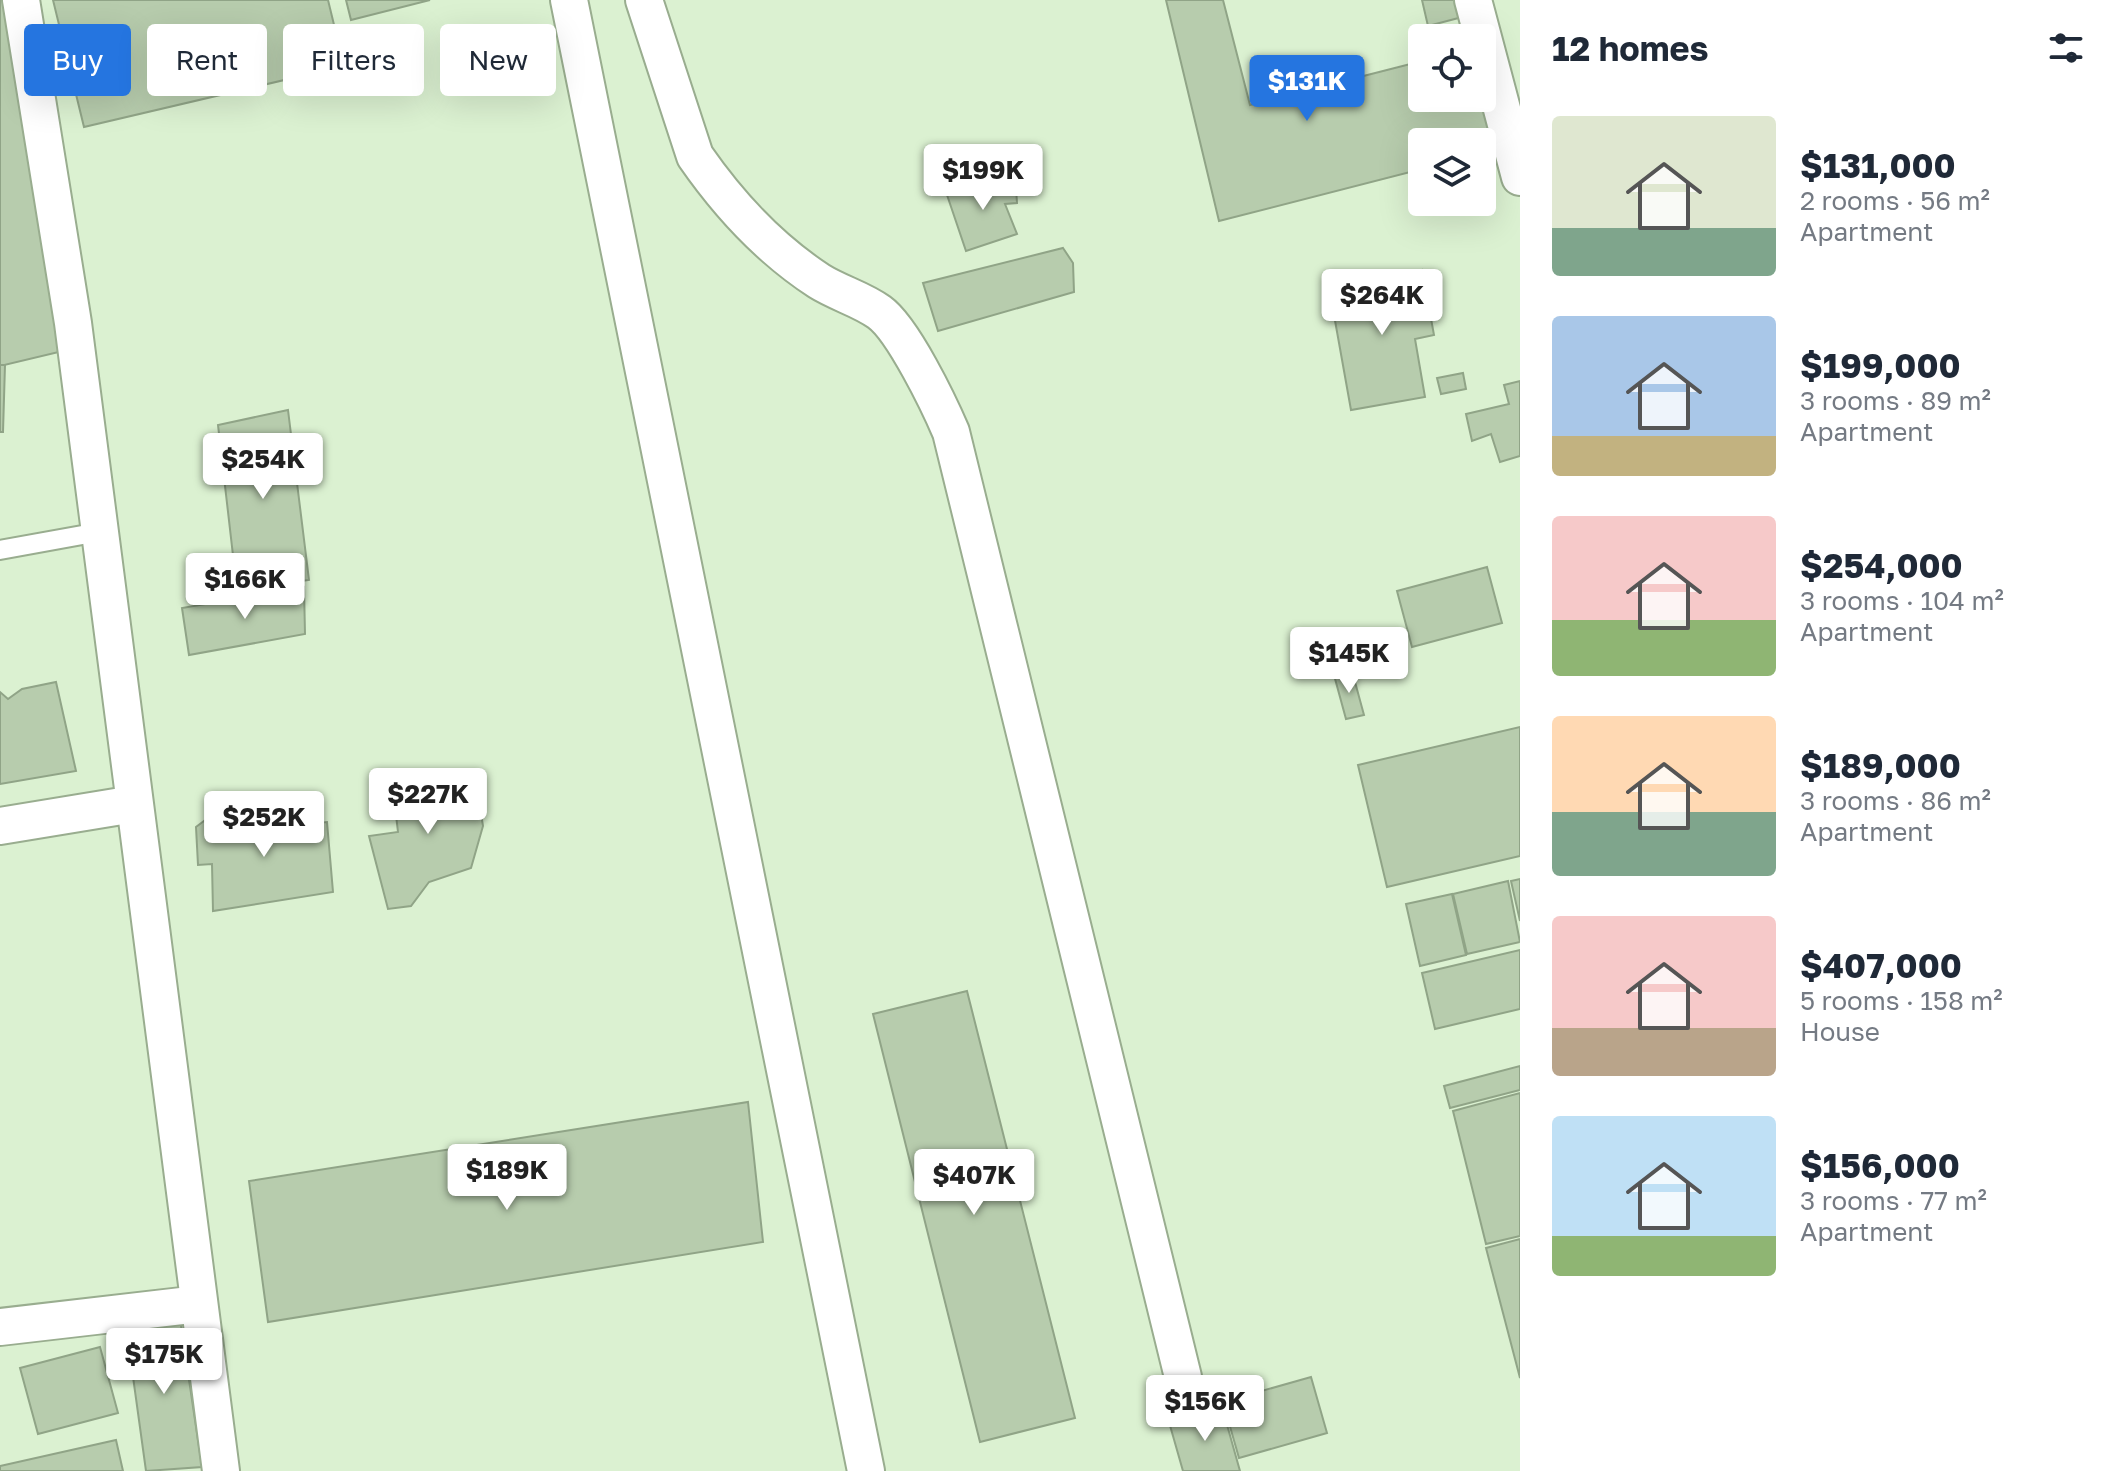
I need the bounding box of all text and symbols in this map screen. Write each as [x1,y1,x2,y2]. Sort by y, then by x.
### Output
chip: Buy [24,24,131,96]
chip: Rent [147,24,267,96]
chip: Filters [283,24,424,96]
chip: New [440,24,556,96]
map controls [1408,24,1496,216]
button: locate [1408,24,1496,112]
icon: filters [2044,26,2088,70]
text: 12 homes [1552,28,1709,68]
pin: $131K [1251,55,1363,123]
text: $131K [1268,65,1346,96]
button: layers [1408,128,1496,216]
pin: $199K [927,144,1039,212]
text: $131,000 [1800,145,1956,185]
icon: home [1616,148,1712,244]
text: $199K [942,154,1024,185]
text: 2 rooms · 56 m² [1800,185,1990,216]
text: Apartment [1800,216,1933,247]
pin: $264K [1326,269,1438,337]
text: $264K [1340,279,1424,310]
text: $199,000 [1800,345,1961,385]
icon: home [1616,348,1712,444]
text: 3 rooms · 89 m² [1800,385,1991,416]
text: Apartment [1800,416,1933,447]
pin: $254K [207,433,319,501]
text: $254K [221,443,305,474]
text: $254,000 [1800,545,1963,585]
icon: home [1616,548,1712,644]
pin: $166K [189,553,301,621]
text: $166K [204,563,286,594]
text: 3 rooms · 104 m² [1800,585,2004,616]
text: Apartment [1800,616,1933,647]
pin: $145K [1293,627,1405,695]
text: $145K [1308,637,1390,668]
text: $189,000 [1800,745,1961,785]
icon: home [1616,748,1712,844]
pin: $227K [372,768,484,836]
text: $227K [387,778,469,809]
text: 3 rooms · 86 m² [1800,785,1991,816]
pin: $252K [208,791,320,859]
text: $252K [222,801,306,832]
text: Apartment [1800,816,1933,847]
text: $407,000 [1800,945,1962,985]
icon: home [1616,948,1712,1044]
text: 5 rooms · 158 m² [1800,985,2003,1016]
text: House [1800,1016,1880,1047]
pin: $189K [451,1144,563,1212]
text: $156,000 [1800,1145,1960,1185]
icon: home [1616,1148,1712,1244]
pin: $407K [918,1149,1030,1217]
text: $189K [466,1154,548,1185]
text: $407K [932,1159,1016,1190]
text: 3 rooms · 77 m² [1800,1185,1987,1216]
text: Apartment [1800,1216,1933,1247]
pin: $175K [108,1328,220,1396]
text: $175K [124,1338,204,1369]
pin: $156K [1149,1375,1261,1443]
text: $156K [1164,1385,1246,1416]

